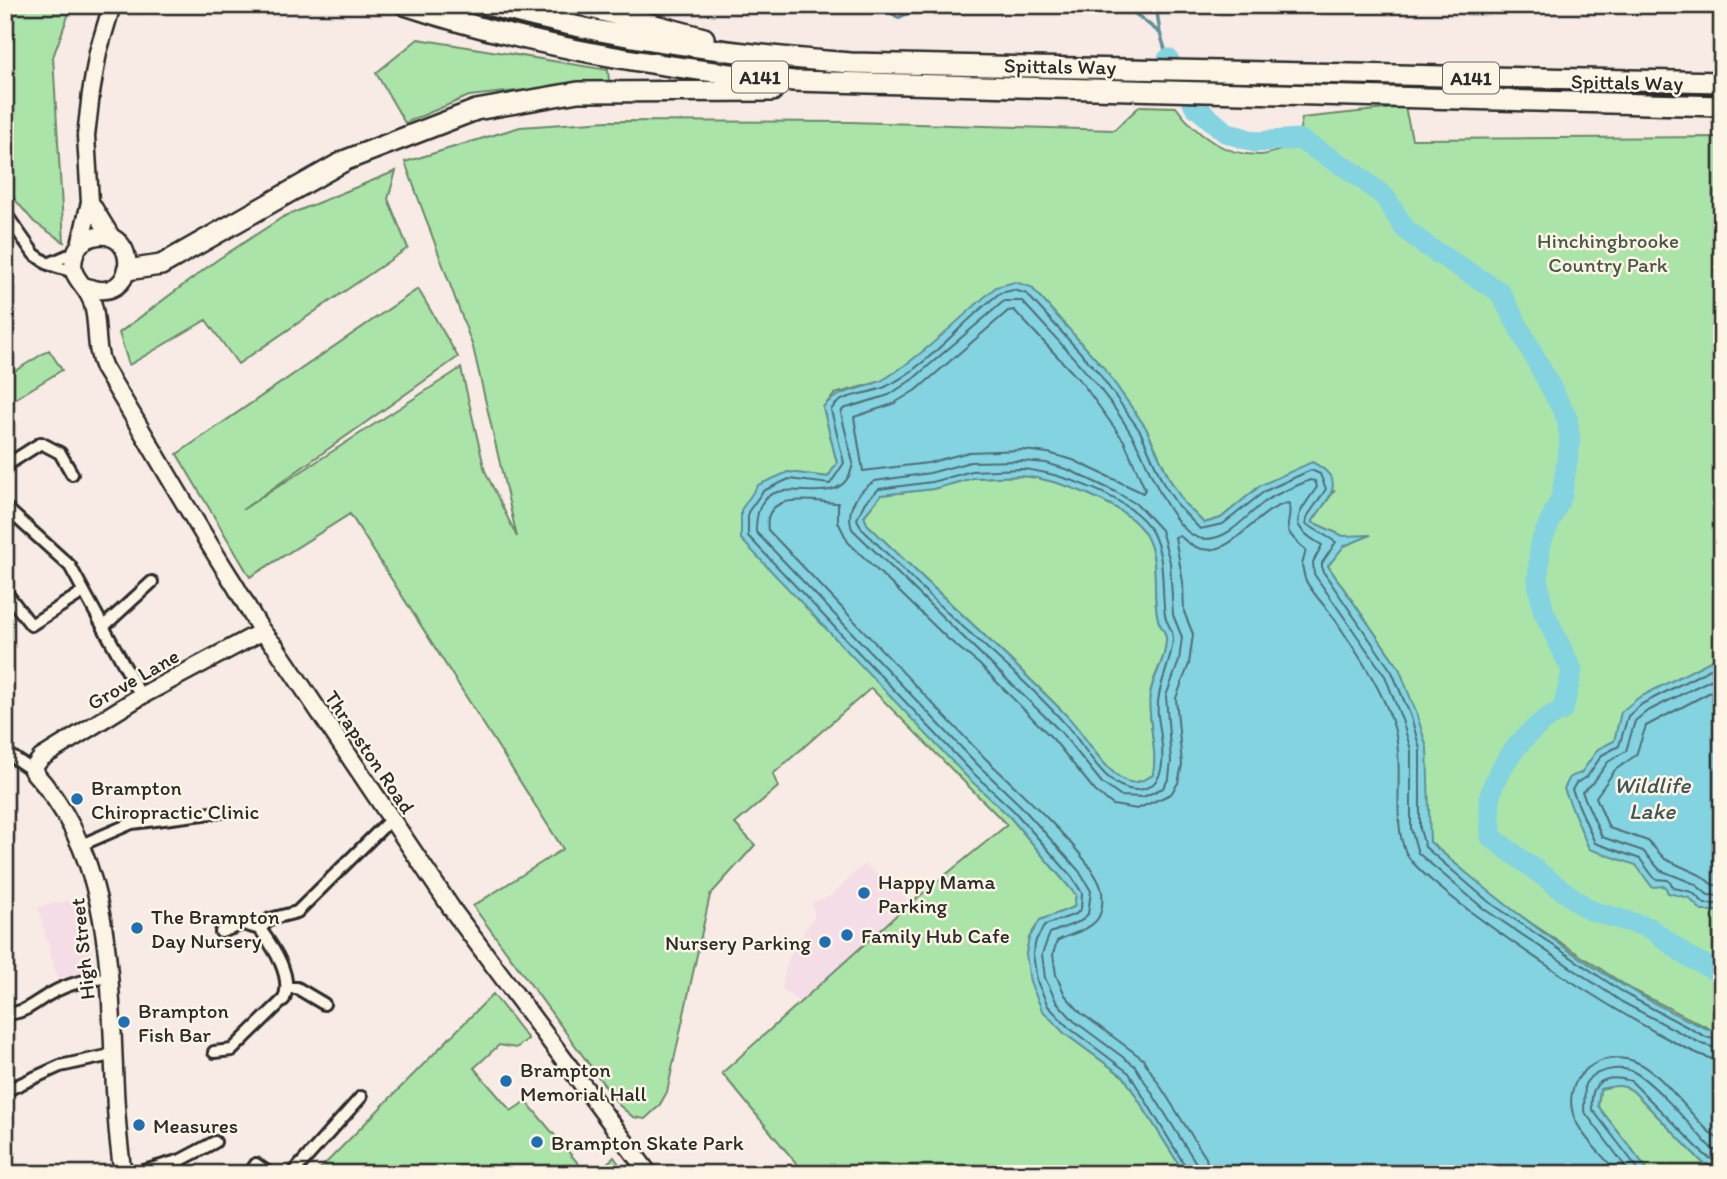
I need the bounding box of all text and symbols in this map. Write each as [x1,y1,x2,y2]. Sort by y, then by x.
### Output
street label: Spittals Way [1004,53,1117,79]
road number: A141 [732,61,788,92]
road number: A141 [1443,62,1499,94]
street label: Spittals Way [1571,69,1684,95]
park label: Hinchingbrooke Country Park [1537,228,1679,277]
street label: Grove Lane [83,643,183,715]
street label: Thrapston Road [320,686,421,819]
water label: Wildlife Lake [1614,771,1691,825]
place label: Brampton Chiropractic Clinic [91,775,260,824]
marker: Brampton Chiropractic Clinic [69,791,85,807]
place label: Happy Mama Parking [878,869,996,918]
marker: Happy Mama Parking [856,885,872,901]
street label: High Street [64,897,100,1001]
place label: The Brampton Day Nursery [151,904,280,953]
marker: The Brampton Day Nursery [129,920,145,936]
place label: Family Hub Cafe [861,923,1010,948]
marker: Family Hub Cafe [839,927,855,943]
place label: Nursery Parking [665,930,811,955]
marker: Nursery Parking [817,934,833,950]
place label: Brampton Fish Bar [138,998,229,1047]
marker: Brampton Fish Bar [116,1014,132,1030]
place label: Brampton Memorial Hall [520,1057,647,1106]
marker: Brampton Memorial Hall [498,1073,514,1089]
place label: Measures [153,1113,238,1138]
marker: Measures [131,1117,147,1133]
place label: Brampton Skate Park [551,1130,744,1155]
marker: Brampton Skate Park [529,1134,545,1150]

